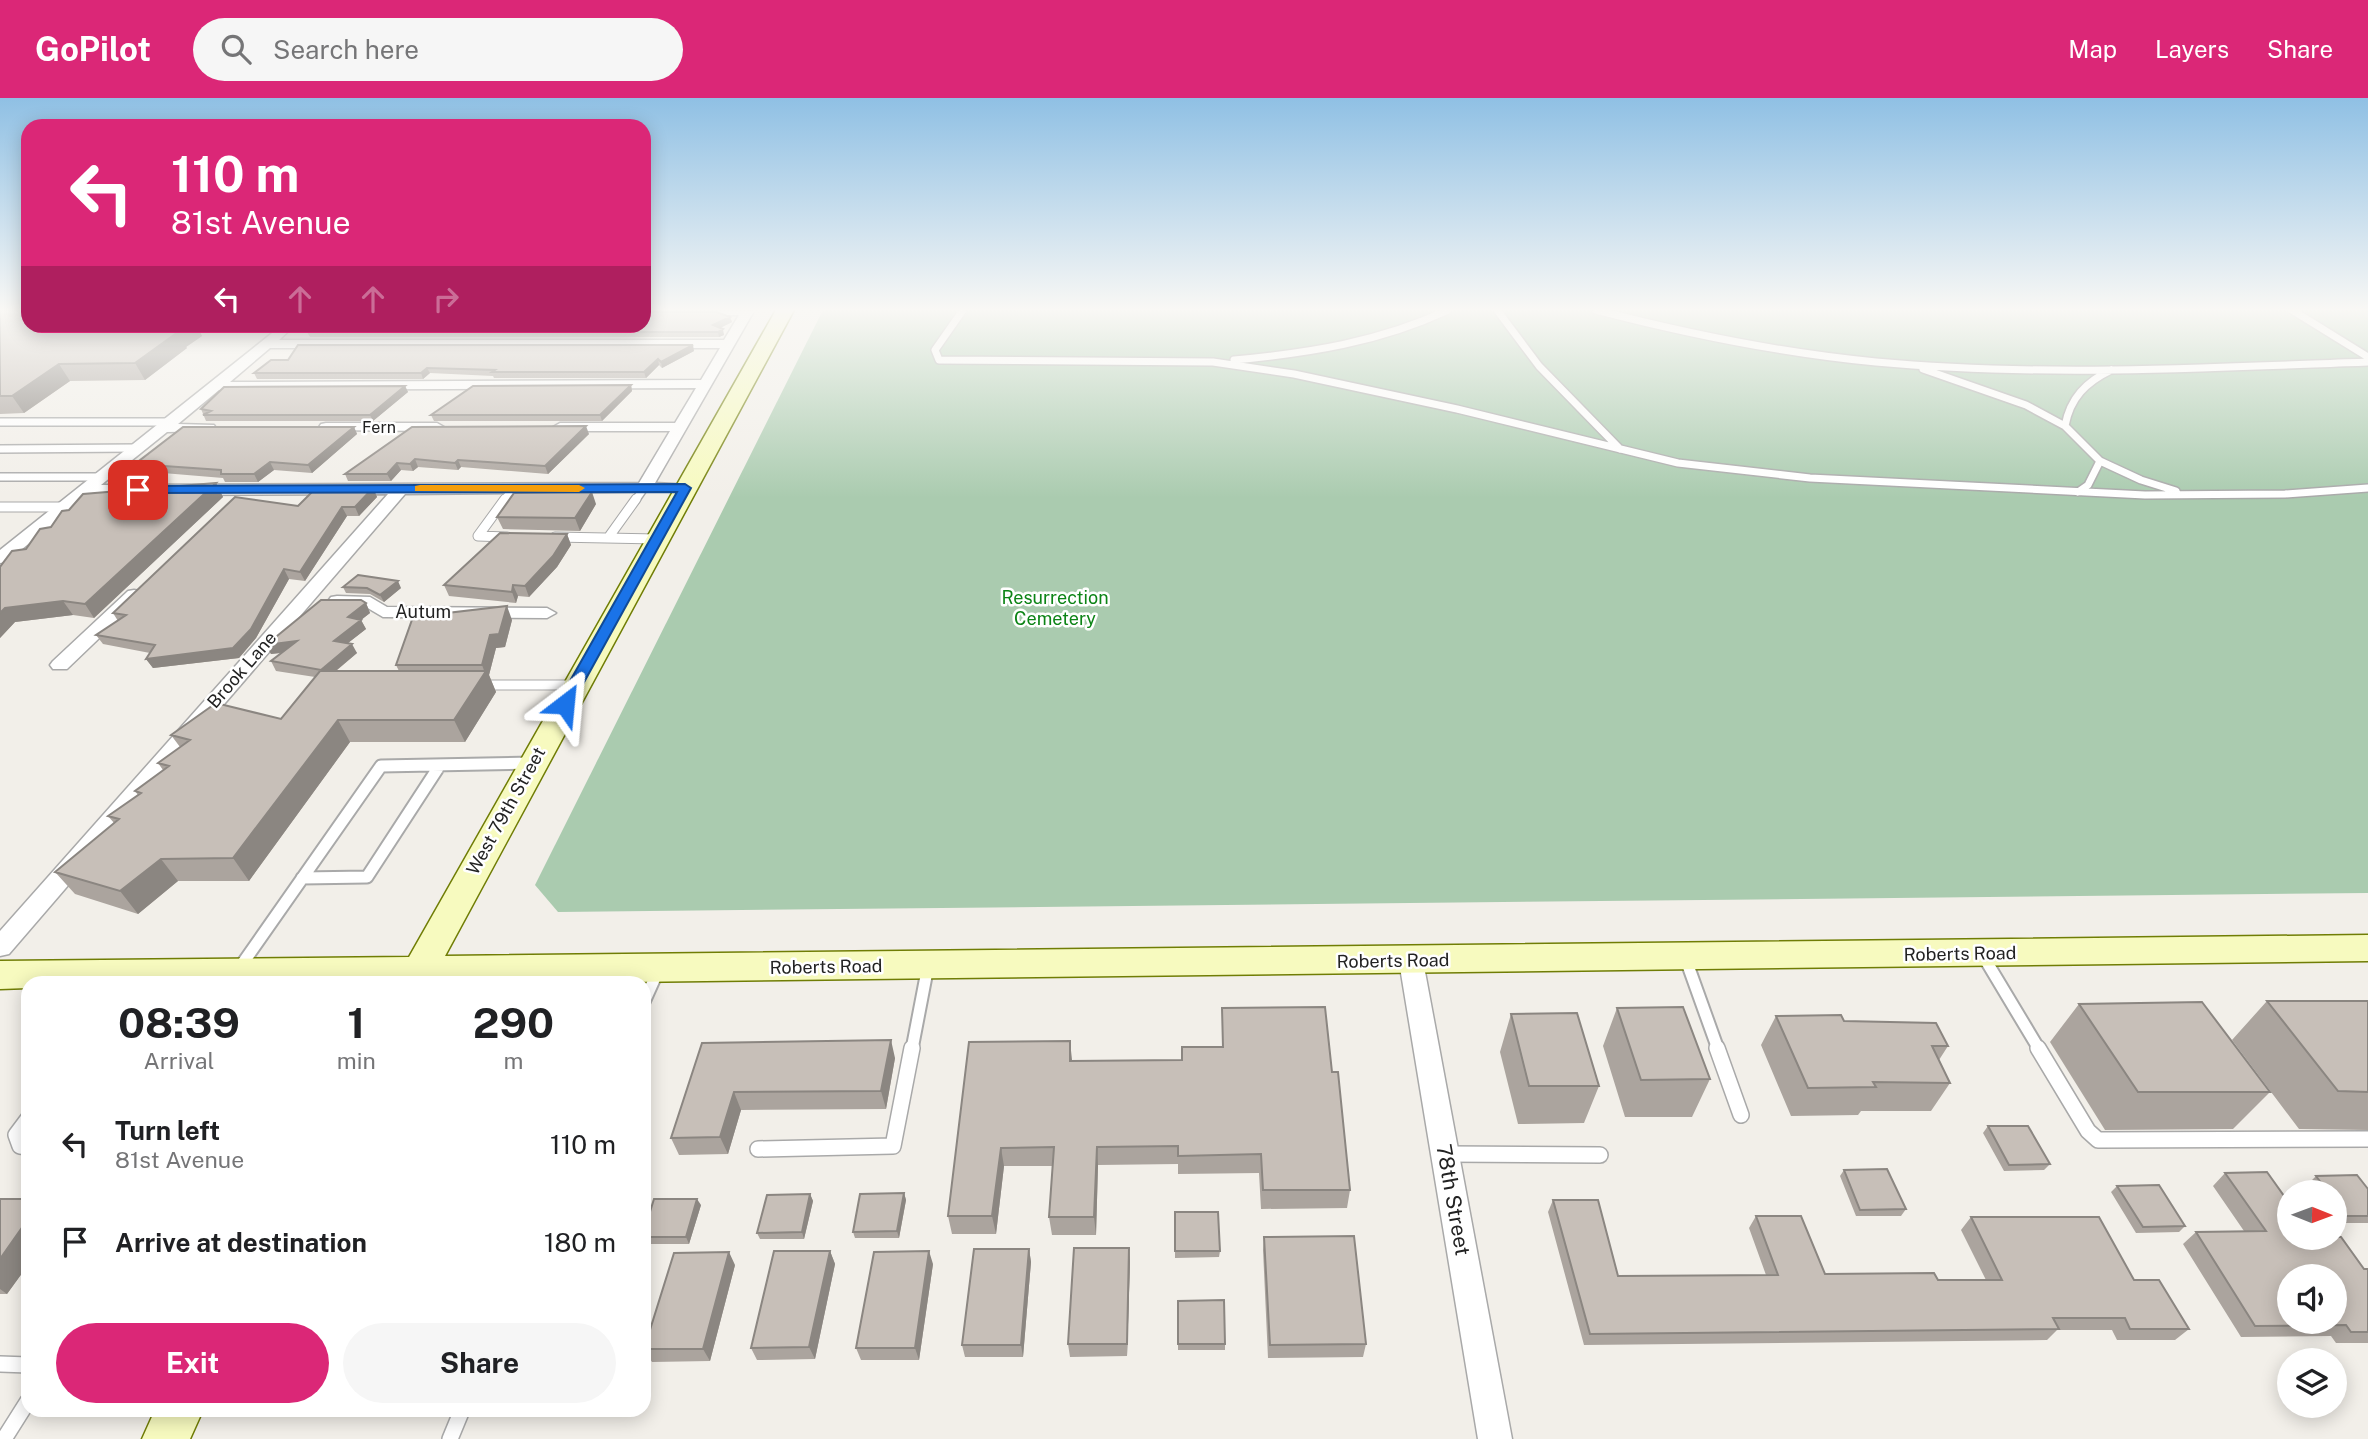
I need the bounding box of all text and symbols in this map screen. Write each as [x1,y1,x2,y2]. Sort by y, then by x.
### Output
search box [193,18,683,81]
text: GoPilot [35,30,151,68]
icon: search [217,30,255,68]
text: Search here [273,34,419,65]
text: Map [2068,35,2117,63]
text: Layers [2155,35,2229,63]
text: Share [2267,35,2333,63]
text: 110 m [171,145,299,203]
icon: left [56,147,147,238]
text: 81st Avenue [171,204,351,241]
icon: left [208,280,246,318]
icon: ahead [281,280,319,318]
icon: ahead [354,280,392,318]
icon: right [427,280,465,318]
street label: Fern [362,418,396,437]
pin [108,460,168,520]
icon: arrive [119,471,157,509]
park label: Resurrection Cemetery [1001,587,1109,629]
street label: Autum [395,601,451,622]
street label: Brook Lane [203,627,281,712]
position arrow [528,667,602,741]
street label: West 79th Street [462,743,549,878]
street label: Roberts Road [1903,942,2017,965]
street label: Roberts Road [1336,949,1450,972]
street label: Roberts Road [769,955,883,978]
text: 08:39 [118,998,240,1047]
text: 1 [347,998,365,1047]
text: 290 [473,998,554,1047]
text: Arrival [143,1047,214,1074]
text: min [337,1047,376,1074]
text: m [503,1047,523,1074]
text: Turn left [115,1115,220,1146]
icon: left [56,1125,94,1163]
text: 110 m [550,1129,616,1160]
street label: 78th Street [1431,1142,1476,1257]
text: 81st Avenue [115,1146,244,1173]
north arrow [2277,1180,2347,1250]
map controls [2277,1180,2347,1418]
icon: arrive [56,1223,94,1261]
text: Arrive at destination [115,1227,367,1258]
text: 180 m [544,1227,616,1258]
button: sound [2277,1264,2347,1334]
button: Exit [56,1323,329,1403]
button: Share [343,1323,616,1403]
button: layers [2277,1348,2347,1418]

